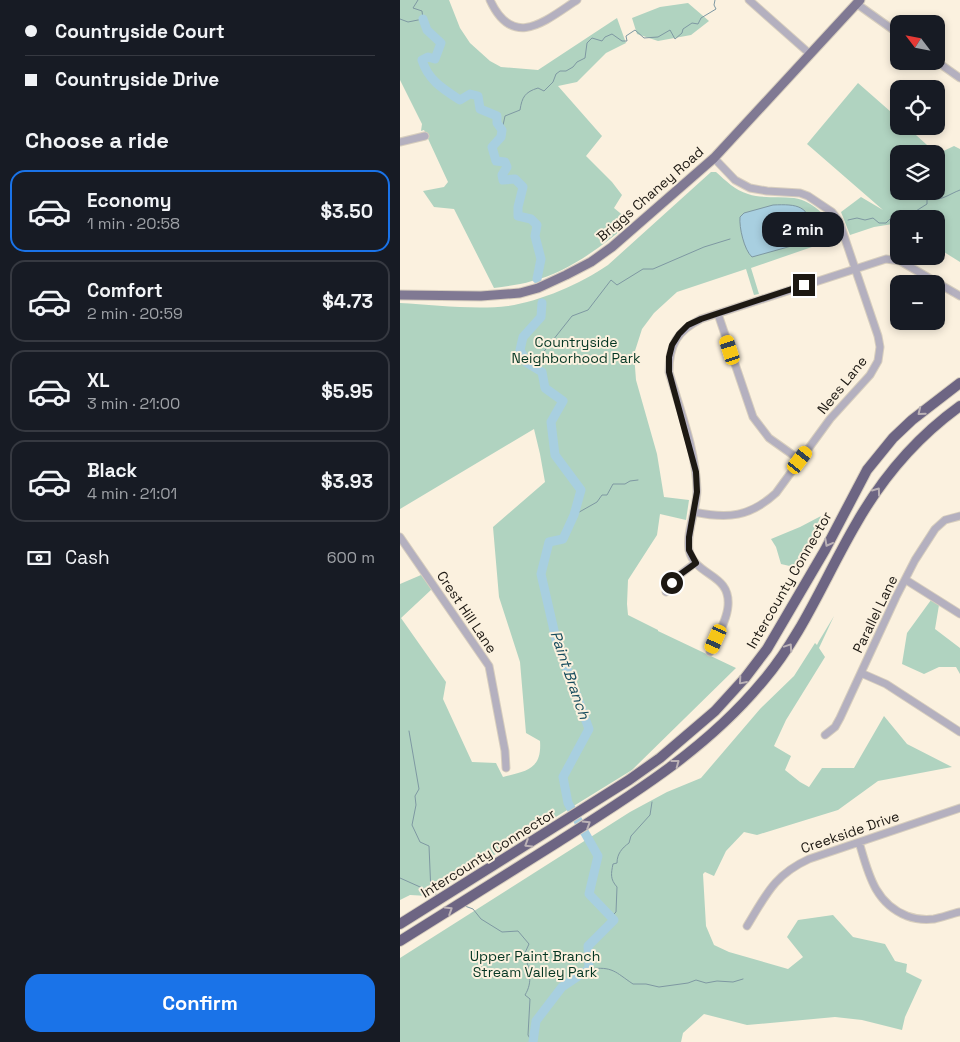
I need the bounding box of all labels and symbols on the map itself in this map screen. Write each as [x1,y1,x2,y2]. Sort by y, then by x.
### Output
north arrow [890,15,945,70]
street label: Briggs Chaney Road [593,143,707,245]
callout: 2 min [763,212,845,248]
route end [793,274,815,296]
park label: Countryside Neighborhood Park [511,333,641,367]
car [718,333,741,367]
street label: Nees Lane [813,352,871,418]
one-way arrow [918,407,927,415]
car [784,444,815,476]
one-way arrow [871,487,880,496]
street label: Intercounty Connector [742,508,836,652]
one-way arrow [824,538,834,547]
street label: Crest Hill Lane [433,568,501,656]
route start [661,572,683,594]
street label: Parallel Lane [848,572,902,656]
car [703,622,728,656]
water label: Paint Branch [546,628,595,722]
one-way arrow [783,643,792,653]
one-way arrow [740,675,748,684]
one-way arrow [670,760,680,769]
street label: Intercounty Connector [417,804,559,902]
street label: Creekside Drive [798,807,902,857]
one-way arrow [581,820,590,830]
one-way arrow [525,837,534,847]
one-way arrow [443,907,453,916]
park label: Upper Paint Branch Stream Valley Park [470,947,600,981]

